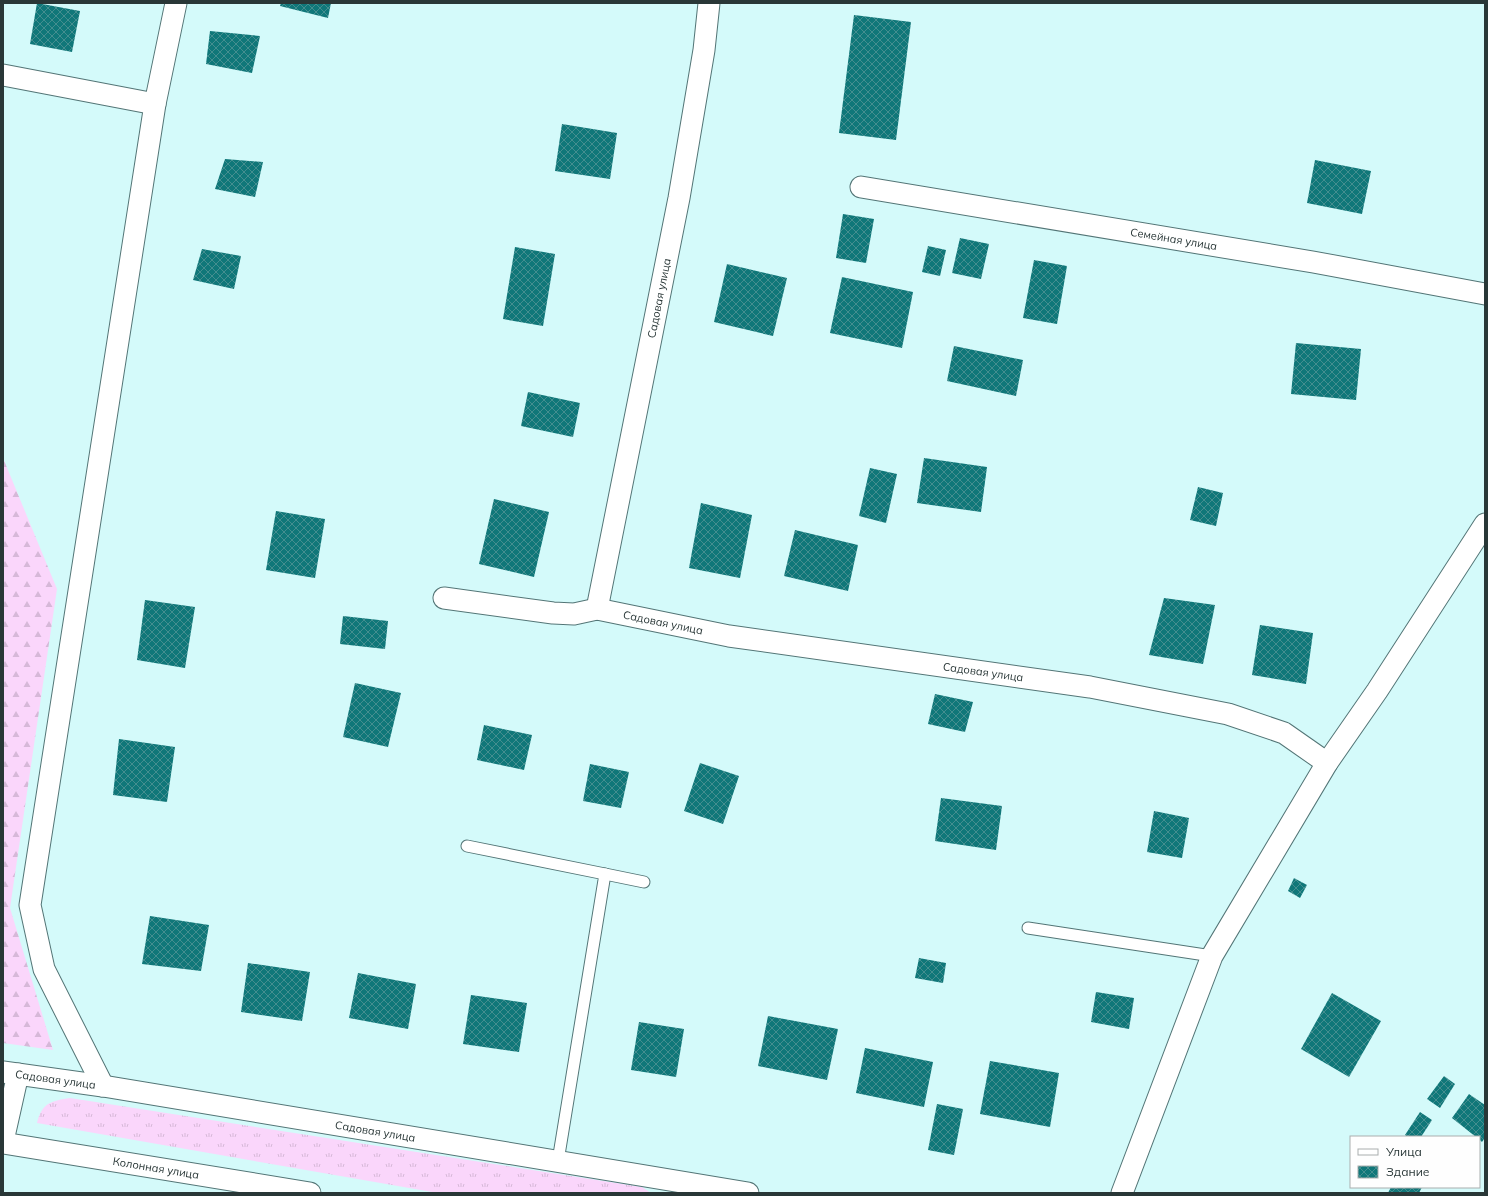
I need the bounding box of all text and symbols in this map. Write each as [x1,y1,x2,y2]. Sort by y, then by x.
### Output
street label: Семейная улица [1129,225,1218,253]
street label: Садовая улица [644,257,674,339]
street label: Садовая улица [622,608,704,637]
street label: Садовая улица [942,659,1024,685]
street label: Садовая улица [14,1067,97,1092]
street label: Садовая улица [334,1118,416,1145]
legend [1350,1136,1480,1188]
text: Улица [1385,1144,1422,1159]
street label: Колонная улица [112,1154,200,1182]
text: Здание [1386,1164,1430,1179]

